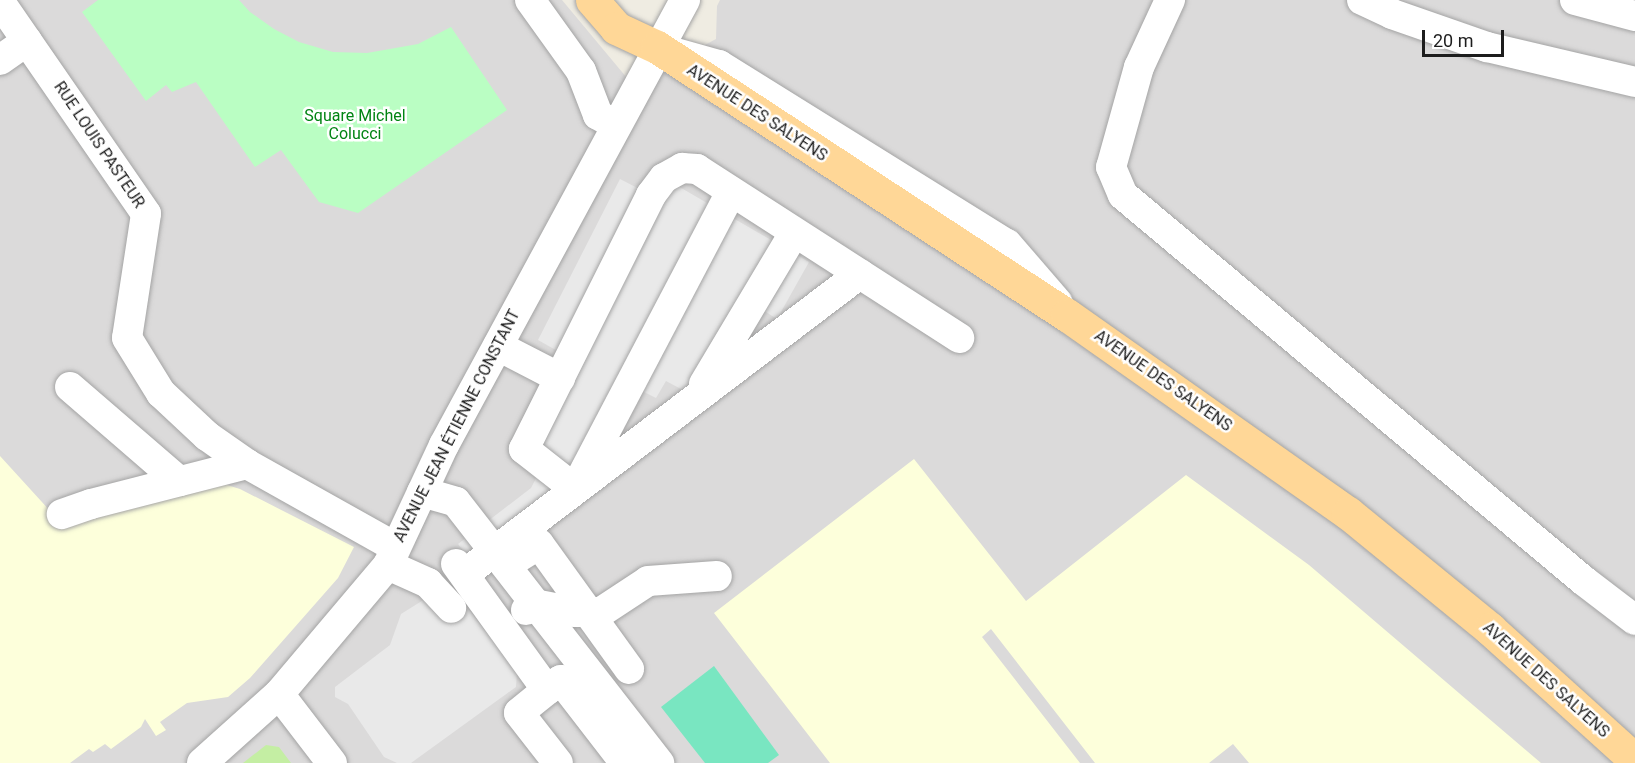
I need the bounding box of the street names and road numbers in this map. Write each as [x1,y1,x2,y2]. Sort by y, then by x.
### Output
street label: AVENUE DES SALYENS [683,60,831,166]
street label: RUE LOUIS PASTEUR [50,78,148,212]
street label: AVENUE JEAN ÉTIENNE CONSTANT [390,307,524,545]
street label: AVENUE DES SALYENS [1091,326,1235,436]
street label: AVENUE DES SALYENS [1479,618,1613,742]

